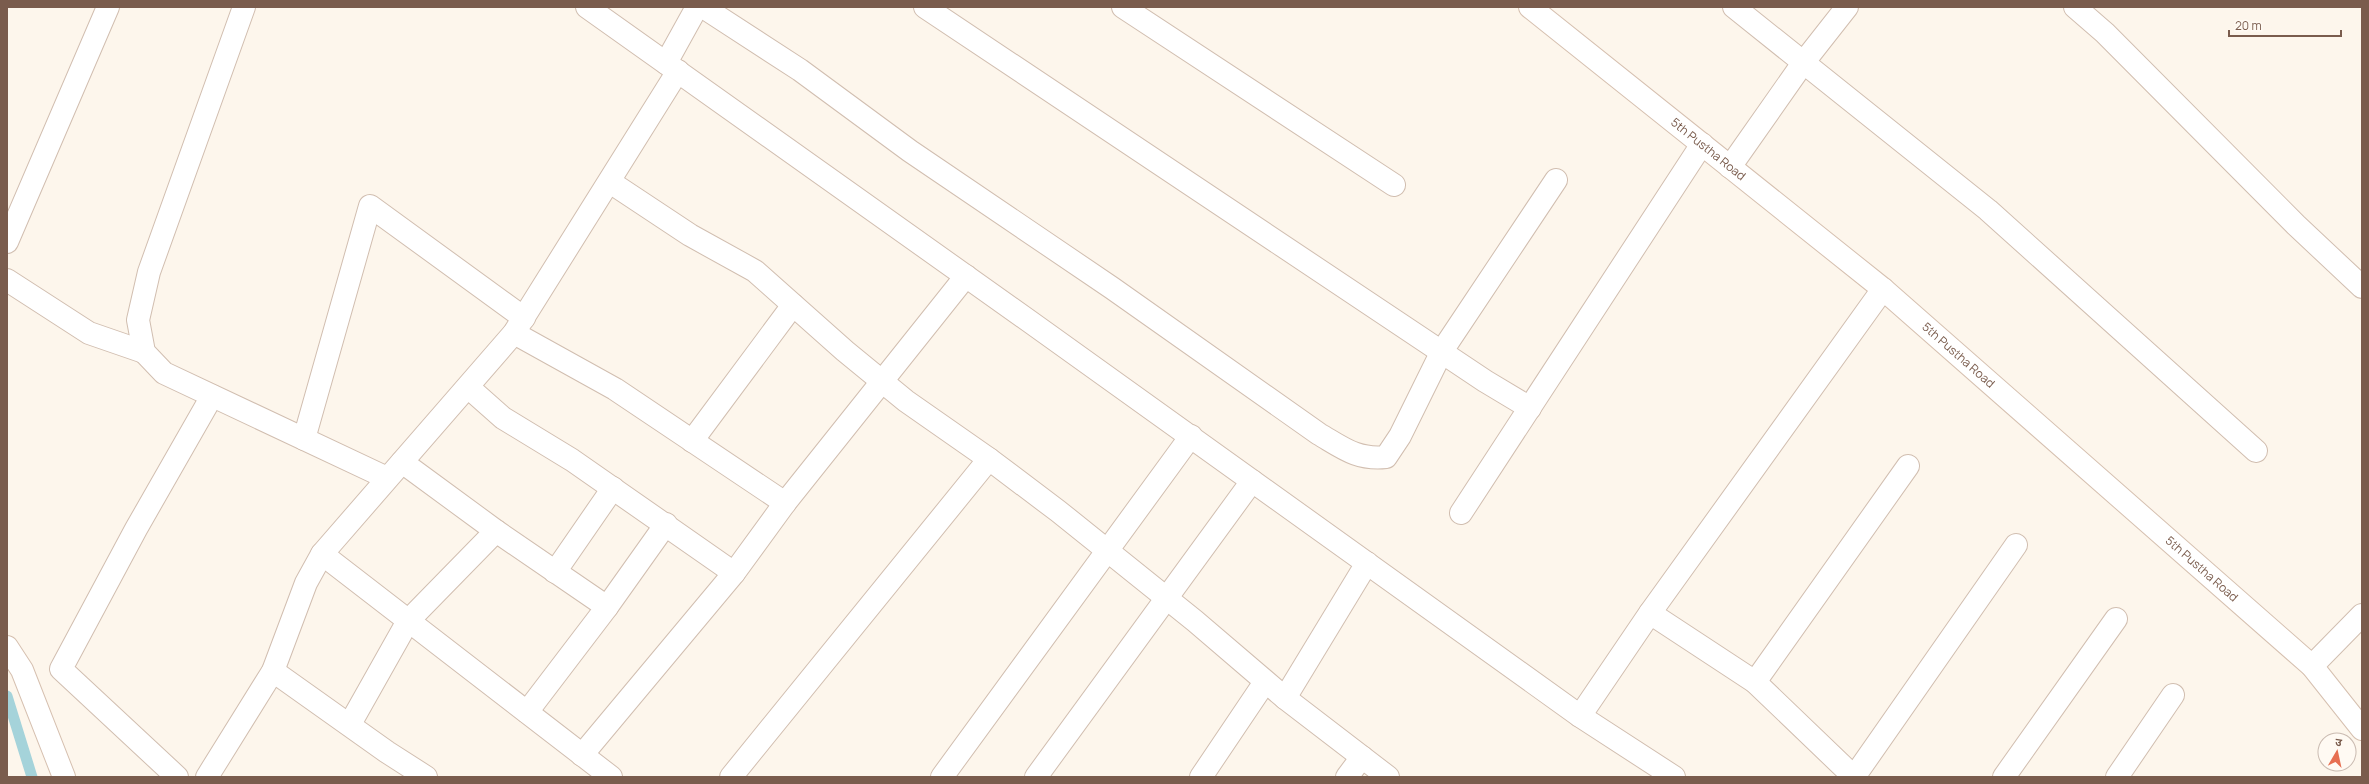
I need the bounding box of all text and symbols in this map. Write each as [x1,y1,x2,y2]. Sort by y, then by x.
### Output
scale bar [2229,12,2341,38]
text: 20 m [2235,17,2262,34]
street label: 5th Pustha Road [1667,114,1750,184]
street label: 5th Pustha Road [1919,318,1999,391]
street label: 5th Pustha Road [2162,532,2242,605]
north arrow [2317,732,2357,772]
text: उ [2334,734,2344,750]

